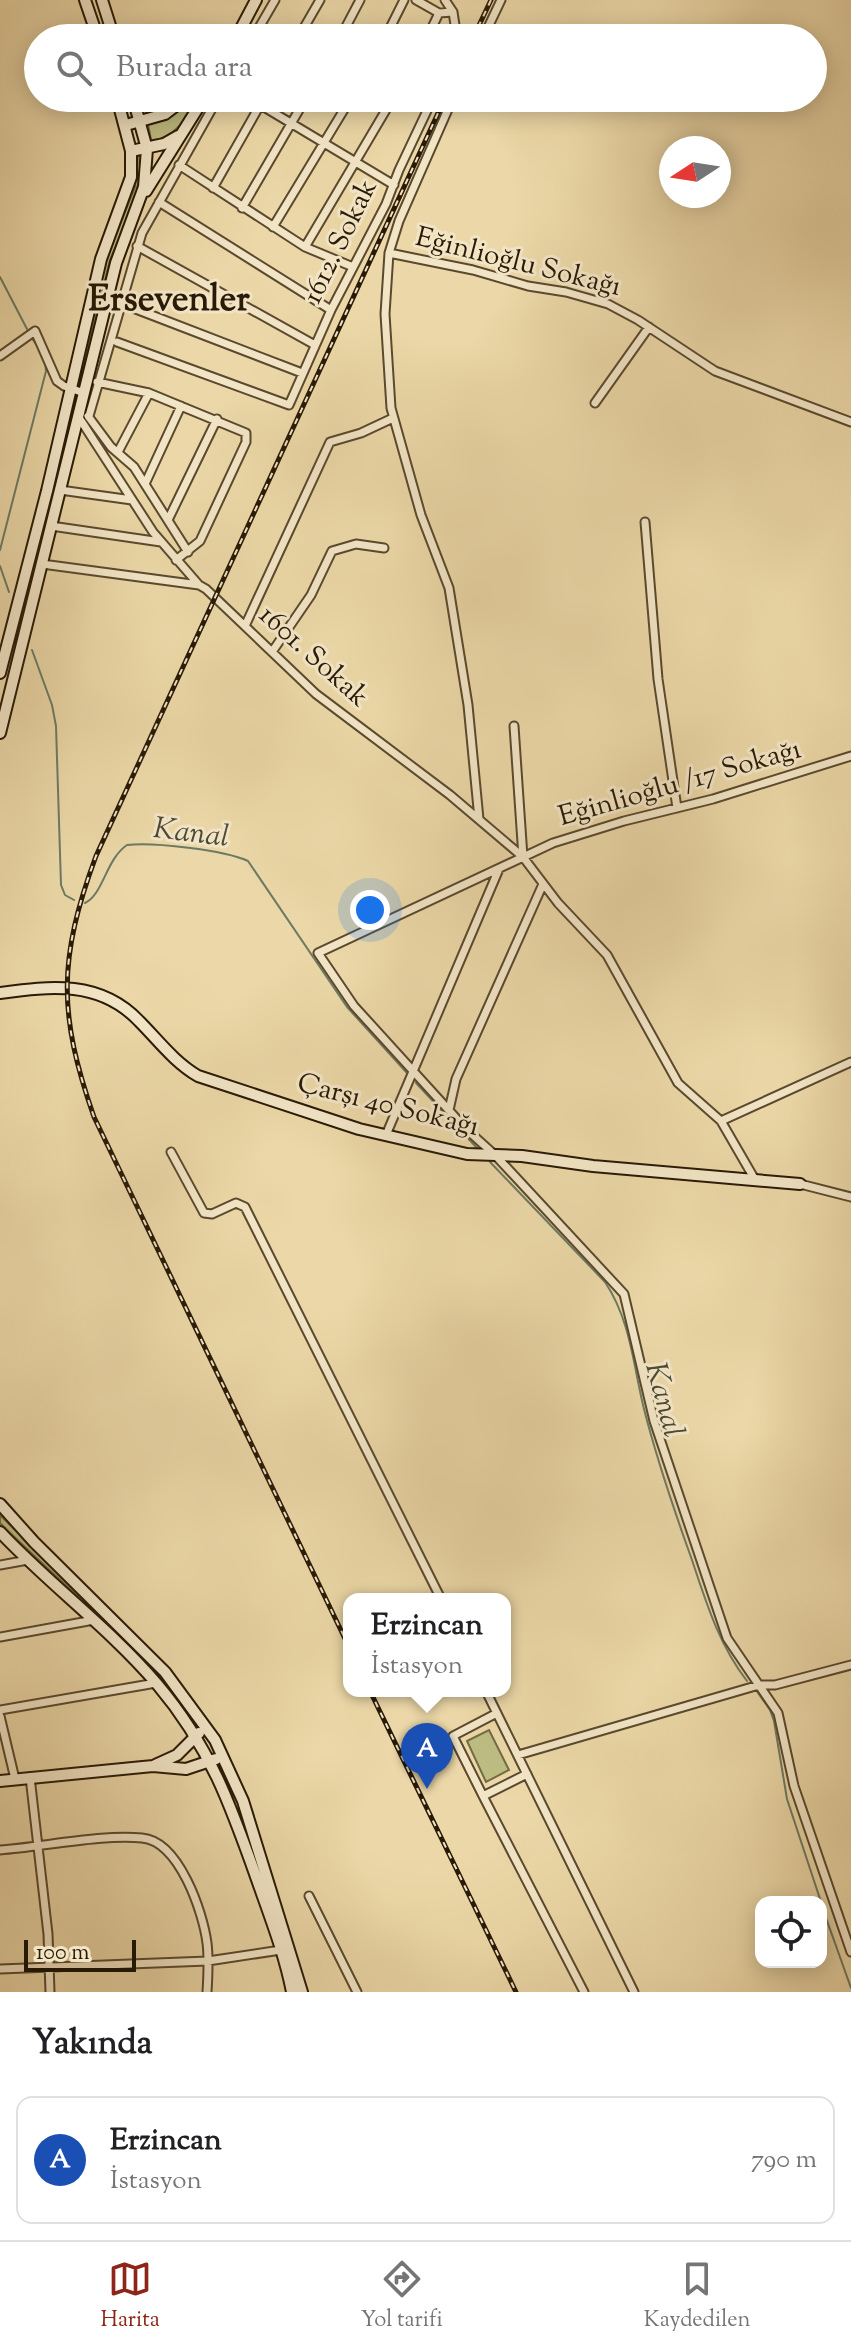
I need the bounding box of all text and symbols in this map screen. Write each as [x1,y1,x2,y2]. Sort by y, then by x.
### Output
search box [24,24,827,112]
icon: search [52,46,96,90]
text: Burada ara [116,47,253,90]
north arrow [659,136,731,208]
street label: 1612. Sokak [294,173,388,311]
street label: Eğinlioğlu Sokağı [411,218,625,308]
district label: Ersevenler [88,275,250,327]
street label: 1601. Sokak [249,597,377,717]
street label: Eğinlioğlu /17 Sokağı [554,730,806,838]
water label: Kanal [151,808,231,860]
your location [350,890,390,930]
street label: Çarşı 40 Sokağı [293,1064,483,1148]
water label: Kanal [632,1358,694,1442]
popup [343,1593,511,1697]
text: Erzincan [371,1605,483,1648]
text: İstasyon [371,1648,463,1685]
pin: A [401,1723,453,1789]
map controls [755,1896,827,1968]
button: locate [755,1896,827,1968]
scale bar [24,1936,136,1972]
text: 100 m [36,1938,89,1970]
text: Yakında [32,2020,152,2069]
text: Erzincan [110,2120,222,2163]
text: A [49,2142,71,2179]
text: 790 m [751,2142,817,2179]
text: İstasyon [110,2163,202,2200]
tab: Harita [101,2257,160,2337]
tab: Yol tarifi [361,2257,443,2337]
tab: Kaydedilen [644,2257,750,2337]

